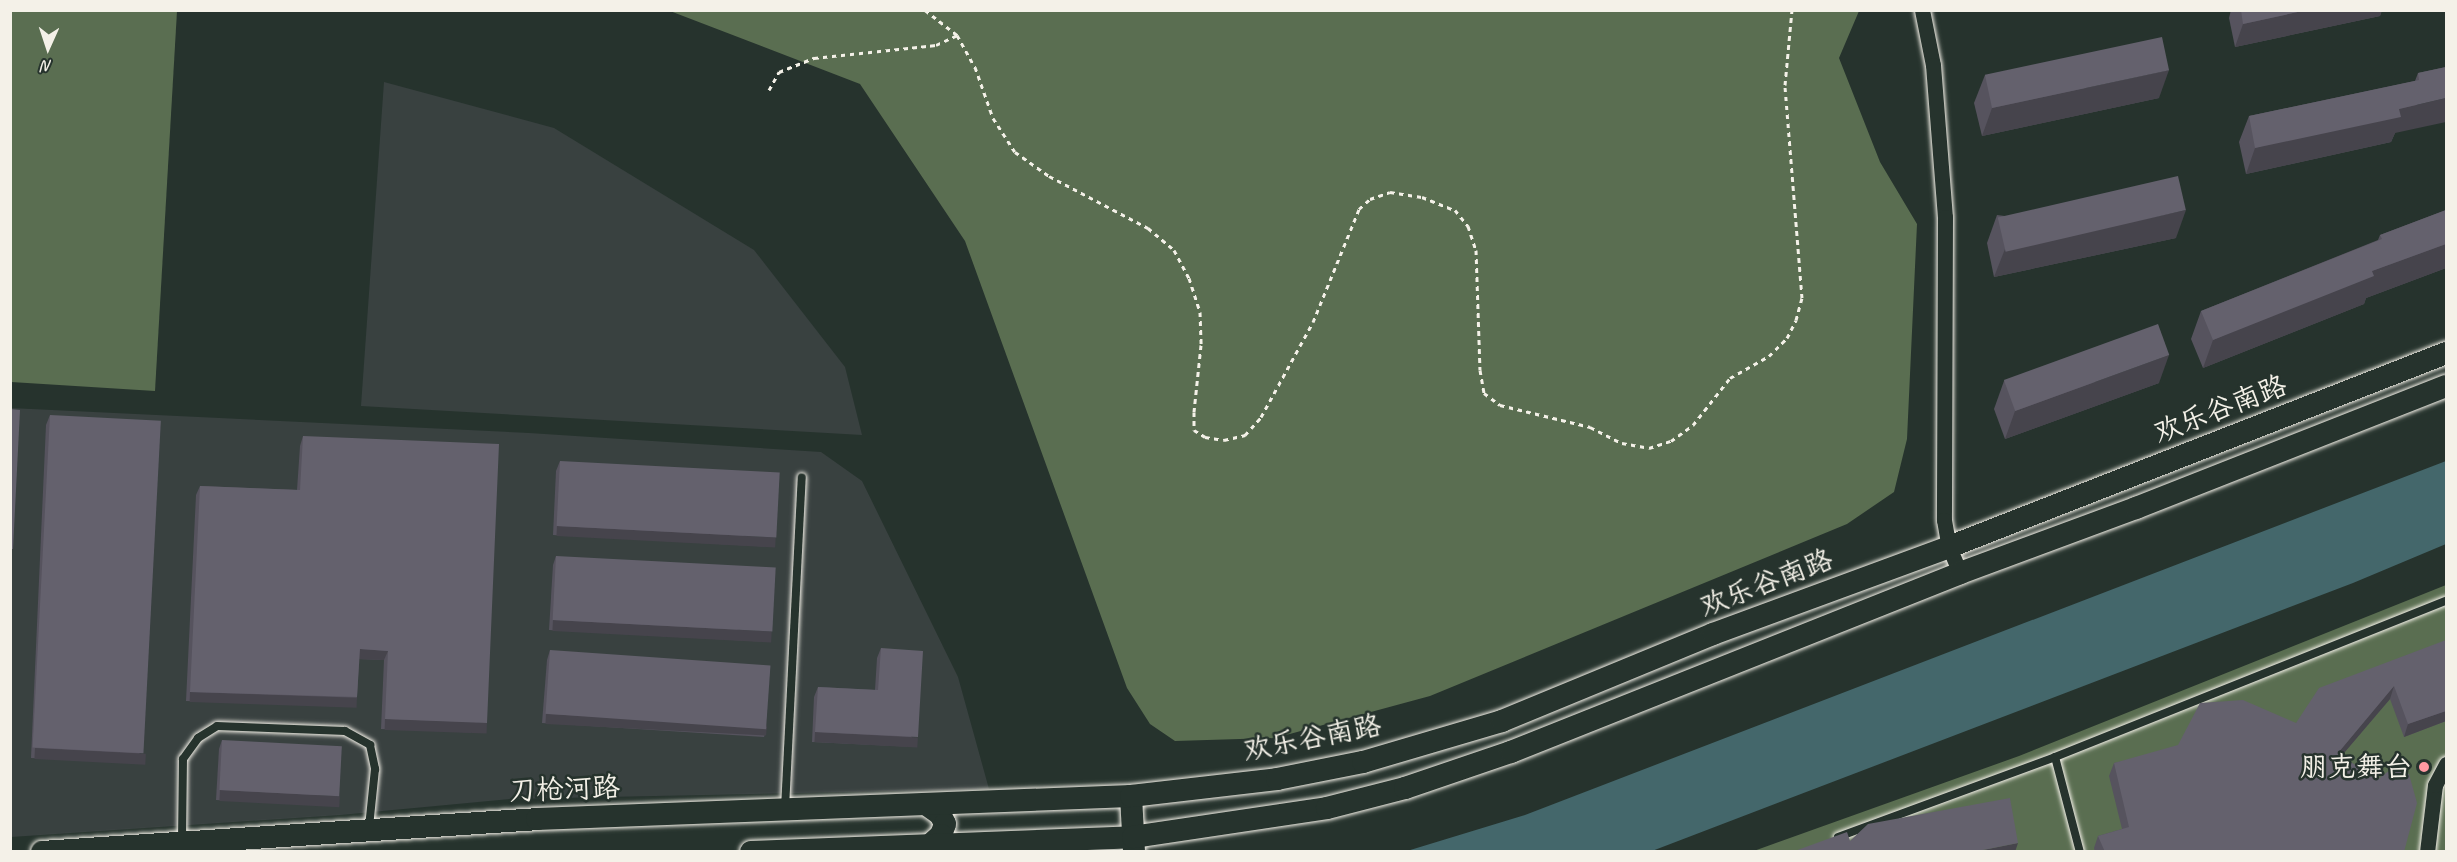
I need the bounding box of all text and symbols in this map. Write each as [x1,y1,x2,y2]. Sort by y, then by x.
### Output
north arrow [18,18,78,78]
text: N [42,56,53,76]
street label: 欢乐谷南路 [2149,368,2291,450]
street label: 欢乐谷南路 [1695,542,1837,624]
street label: 欢乐谷南路 [1240,708,1384,768]
place label: 朋克舞台 [2300,750,2412,784]
marker: 朋克舞台 [2417,760,2431,774]
street label: 刀枪河路 [507,770,621,808]

